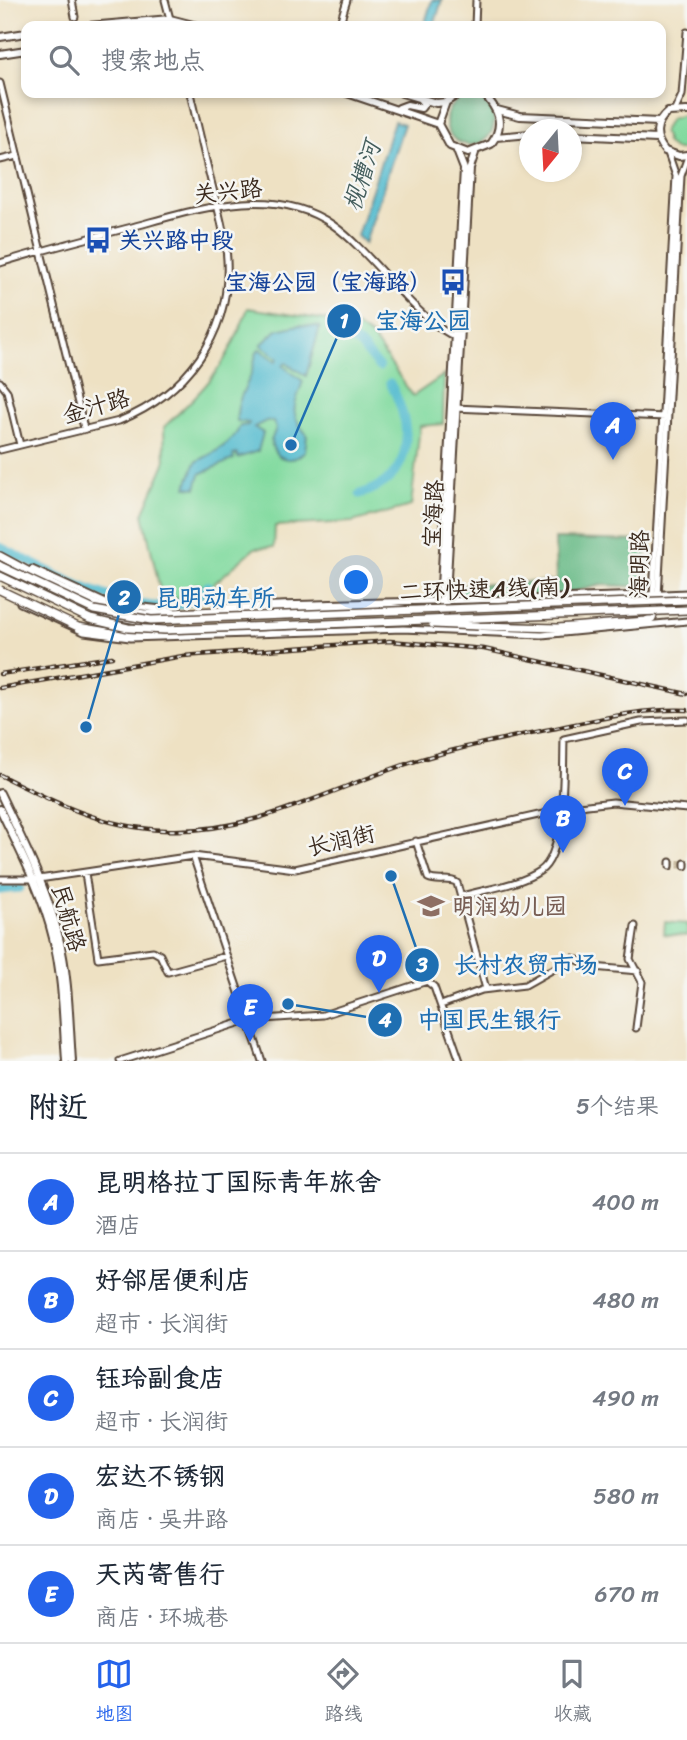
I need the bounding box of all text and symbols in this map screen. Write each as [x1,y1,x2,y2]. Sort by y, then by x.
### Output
search box [21,21,666,98]
text: 搜索地点 [101,37,205,83]
icon: search [45,41,83,79]
north arrow [519,119,582,182]
water label: 枧槽河 [331,131,394,217]
street label: 关兴路 [192,168,265,215]
place label: 关兴路中段 [119,220,234,261]
bus stop icon: 关兴路中段 [83,225,113,255]
place label: 宝海公园（宝海路） [225,262,432,303]
bus stop icon: 宝海公园（宝海路） [438,267,468,297]
callout: 宝海公园 [326,298,485,343]
text: 宝海公园 [375,300,471,342]
text: 1 [339,302,349,340]
street label: 金汁路 [57,377,135,436]
pin: A [590,402,636,460]
street label: 宝海路 [411,479,456,550]
street label: 海明路 [618,529,661,599]
your location [339,565,373,599]
street label: 二环快速A线(南) [399,566,571,613]
callout: 昆明动车所 [106,575,289,620]
text: 昆明动车所 [155,577,275,619]
text: 2 [117,579,130,617]
pin: C [602,748,648,806]
pin: B [540,795,586,853]
street label: 长润街 [303,813,379,868]
street label: 民航路 [39,879,98,957]
place label: 明润幼儿园 [452,886,567,927]
school or university icon: 明润幼儿园 [416,891,446,921]
pin: D [356,935,402,993]
callout: 长村农贸市场 [405,942,612,987]
text: 长村农贸市场 [454,944,598,986]
text: 3 [415,946,428,984]
pin: E [227,984,273,1042]
callout: 中国民生银行 [368,997,575,1042]
text: 中国民生银行 [417,999,561,1041]
text: 4 [377,1001,392,1039]
text: 附近 [28,1080,88,1134]
text: 5个结果 [576,1086,659,1127]
text: 昆明格拉丁国际青年旅舍 [95,1159,381,1205]
text: A [43,1182,59,1223]
text: 400 m [592,1182,659,1223]
text: 酒店 [95,1205,141,1246]
text: 好邻居便利店 [95,1257,251,1303]
text: B [44,1280,58,1321]
text: 480 m [593,1280,659,1321]
text: 超市 · 长润街 [95,1303,228,1344]
text: 钰玲副食店 [95,1355,225,1401]
text: C [44,1378,58,1419]
text: 490 m [592,1378,659,1419]
text: 超市 · 长润街 [95,1401,228,1442]
text: 宏达不锈钢 [95,1453,225,1499]
text: D [44,1476,58,1517]
text: 580 m [593,1476,659,1517]
text: 商店 · 吴井路 [95,1499,228,1540]
text: 天芮寄售行 [95,1551,225,1597]
text: E [45,1574,57,1615]
text: 670 m [595,1574,659,1615]
text: 商店 · 环城巷 [95,1597,228,1638]
tab: 地图 [95,1655,134,1730]
tab: 路线 [324,1655,363,1730]
tab: 收藏 [553,1655,592,1730]

